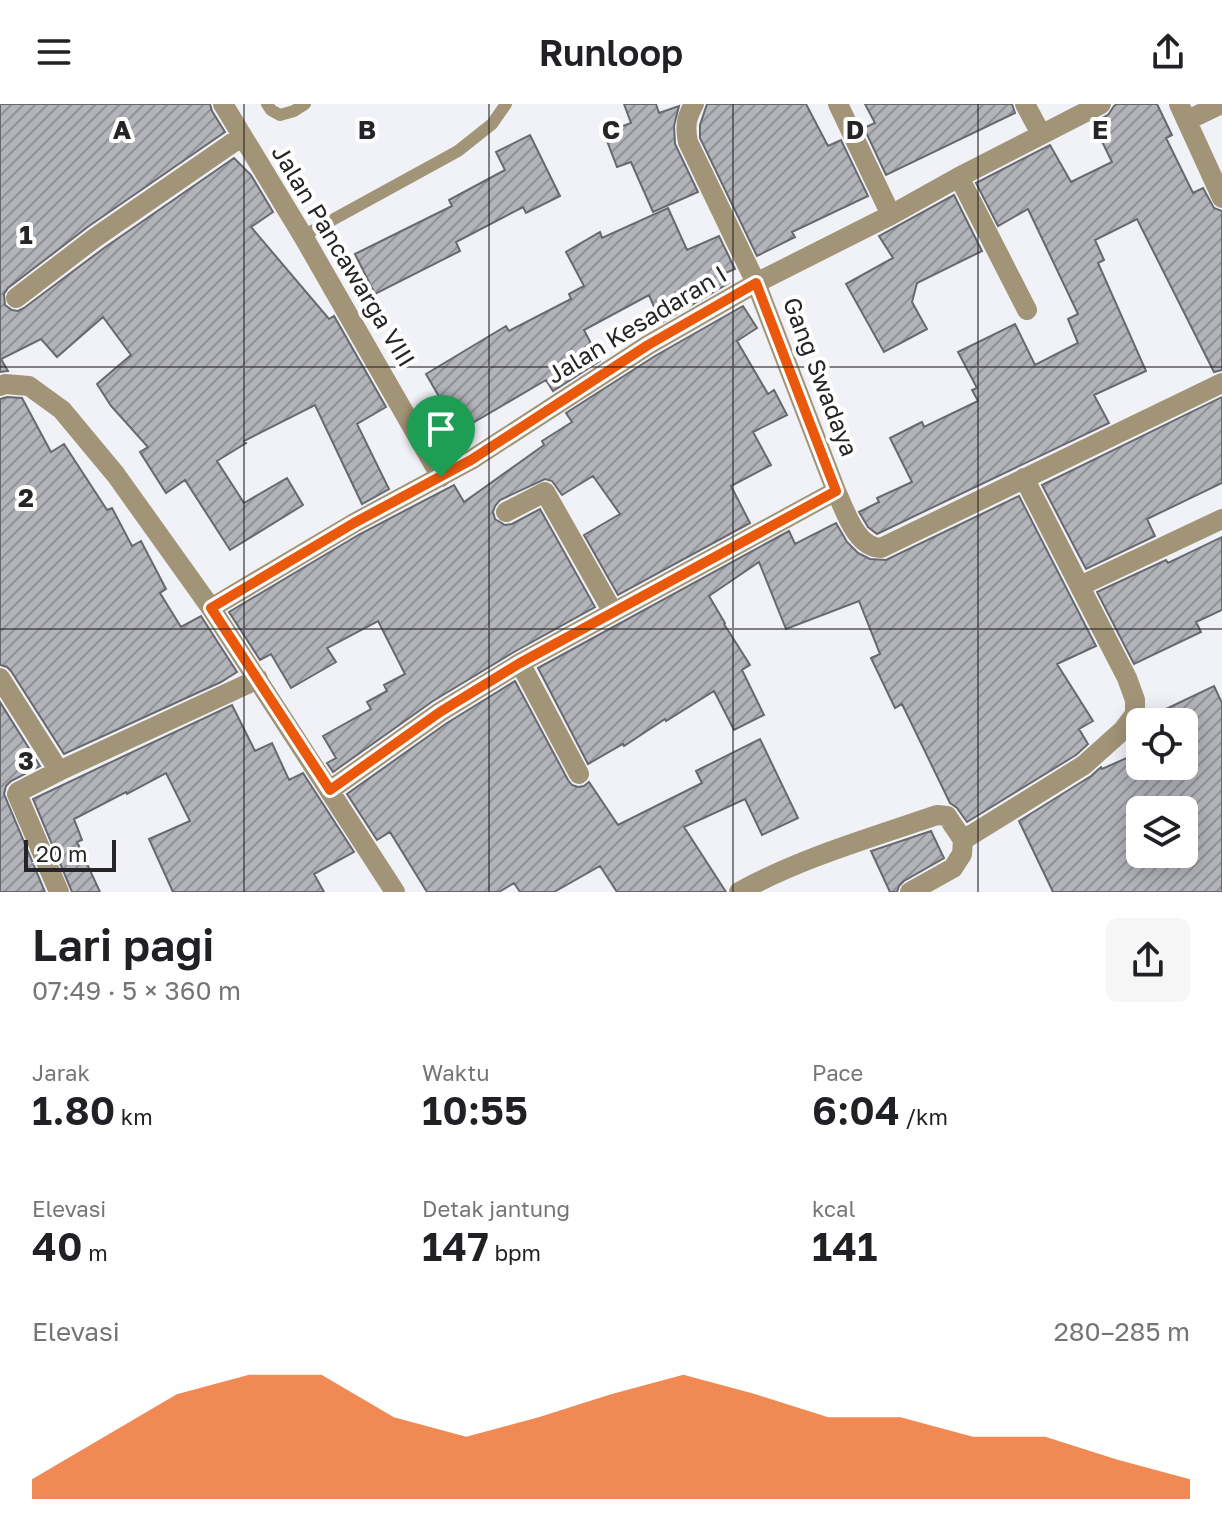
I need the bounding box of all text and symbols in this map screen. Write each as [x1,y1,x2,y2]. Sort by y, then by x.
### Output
icon: menu [32,30,76,74]
icon: share [1146,30,1190,74]
text: Runloop [539,31,683,74]
text: A [113,114,132,145]
text: B [358,114,376,145]
text: C [602,114,620,145]
text: D [846,114,864,145]
text: E [1092,114,1108,145]
street label: Jalan Pancawarga VIII [267,139,422,371]
text: 1 [19,219,33,250]
street label: Jalan Kesadaran I [541,259,731,389]
street label: Gang Swadaya [778,293,865,460]
pin [407,395,475,477]
icon: arrive [419,407,463,451]
text: 2 [18,482,34,513]
map controls [1126,708,1198,868]
button: locate [1126,708,1198,780]
text: 3 [18,745,34,776]
button: layers [1126,796,1198,868]
scale bar [24,836,116,872]
text: 20 m [36,840,87,867]
text: Lari pagi [32,918,214,971]
button: share [1106,918,1190,1002]
text: 07:49 · 5 × 360 m [32,975,241,1006]
text: Jarak [32,1059,90,1086]
text: Waktu [422,1059,490,1086]
text: Pace [812,1059,863,1086]
text: 1.80 [32,1086,115,1134]
text: 10:55 [422,1086,528,1134]
text: 6:04 [812,1086,900,1134]
text: km [115,1103,153,1130]
text: /km [900,1103,948,1130]
text: Elevasi [32,1195,106,1222]
text: Detak jantung [422,1195,570,1222]
text: kcal [812,1195,855,1222]
text: 40 [32,1222,83,1270]
text: 147 [422,1222,489,1270]
text: 141 [812,1222,877,1270]
text: m [83,1239,108,1266]
text: bpm [489,1239,541,1266]
text: Elevasi [32,1316,120,1347]
text: 280–285 m [1054,1316,1190,1347]

